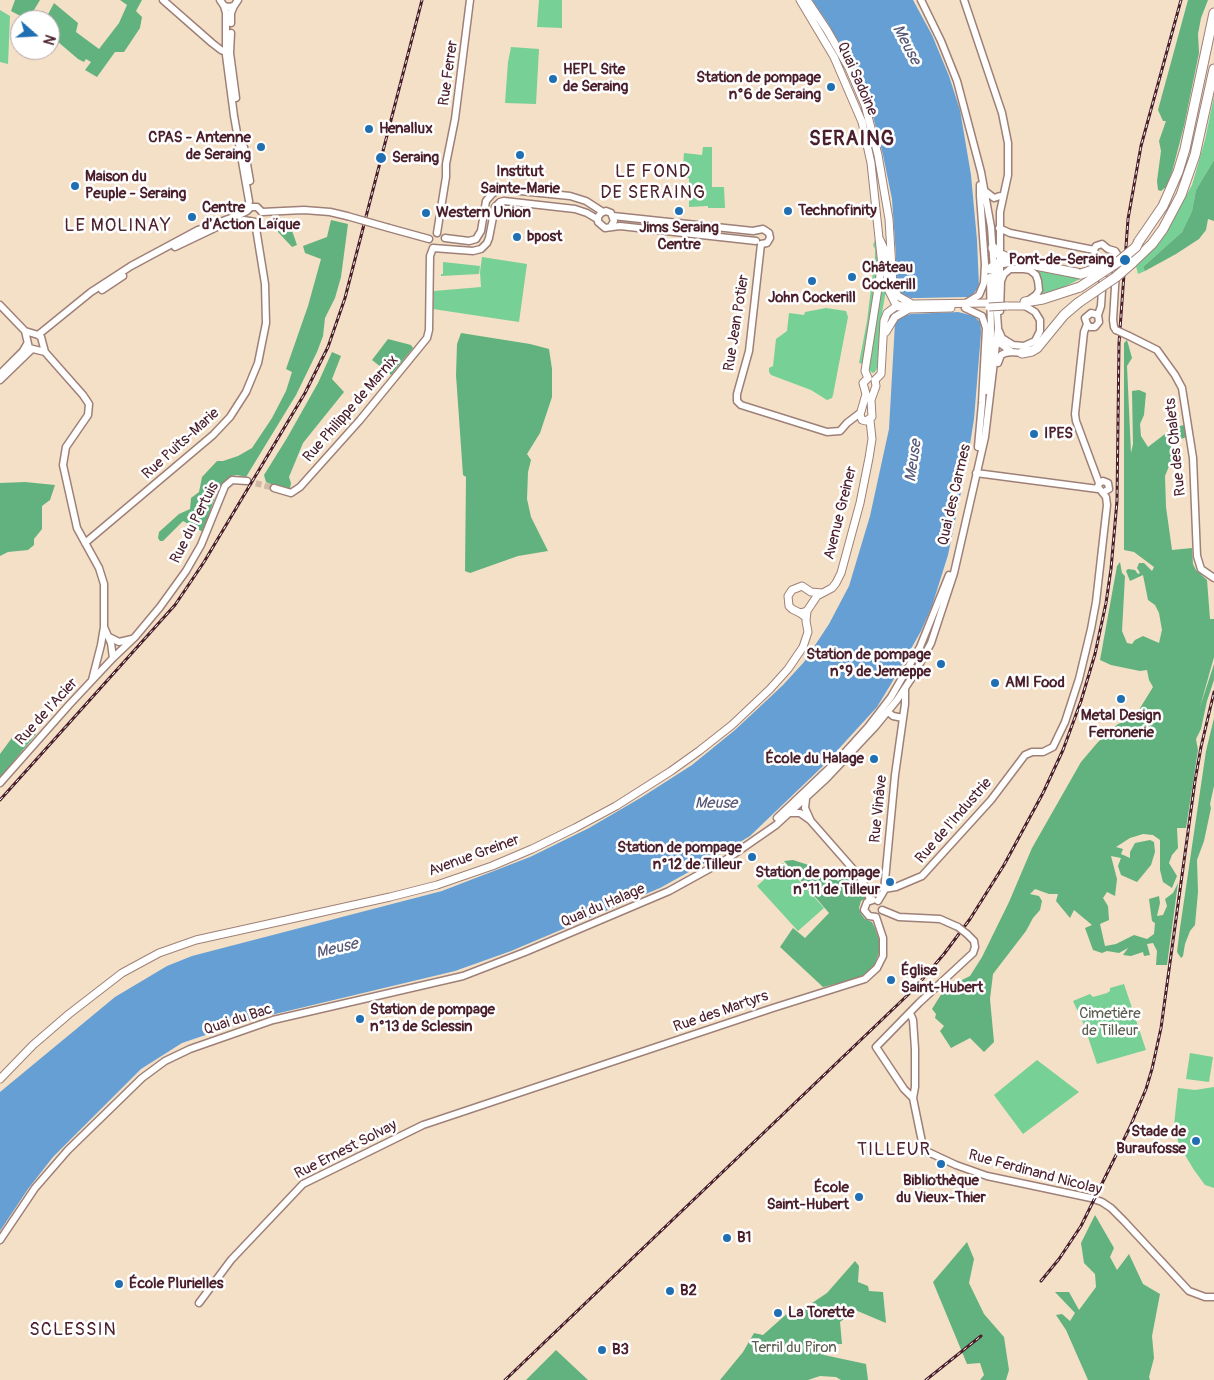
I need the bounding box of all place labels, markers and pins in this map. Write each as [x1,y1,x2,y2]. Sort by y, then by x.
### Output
place label: HEPL Site de Seraing [563,61,628,96]
place label: Station de pompage n°6 de Seraing [696,69,821,104]
marker: HEPL Site de Seraing [547,73,559,85]
marker: Station de pompage n°6 de Seraing [825,81,837,93]
place label: Henallux [379,120,433,138]
marker: Henallux [363,123,375,135]
place label: CPAS - Antenne de Seraing [148,129,251,164]
marker: CPAS - Antenne de Seraing [255,141,267,153]
place label: Seraing [392,149,439,167]
marker: Institut Sainte-Marie [514,149,526,161]
marker: Seraing [374,151,388,165]
place label: Institut Sainte-Marie [480,163,560,198]
place label: Maison du Peuple - Seraing [85,168,186,203]
marker: Maison du Peuple - Seraing [69,180,81,192]
place label: Centre d'Action Laïque [202,199,300,234]
place label: Technofinity [798,202,877,220]
place label: Western Union [436,204,531,222]
marker: Jims Seraing Centre [673,205,685,217]
marker: Technofinity [782,205,794,217]
marker: Western Union [420,207,432,219]
marker: Centre d'Action Laïque [186,211,198,223]
place label: Jims Seraing Centre [639,219,719,254]
place label: bpost [527,228,562,246]
marker: bpost [511,231,523,243]
place label: Pont-de-Seraing [1009,251,1114,269]
marker: Pont-de-Seraing [1118,253,1132,267]
place label: Château Cockerill [862,259,916,294]
marker: Château Cockerill [846,271,858,283]
marker: John Cockerill [806,275,818,287]
place label: John Cockerill [768,289,856,307]
place label: IPES [1044,425,1073,443]
marker: IPES [1028,428,1040,440]
place label: Station de pompage n°9 de Jemeppe [806,646,931,681]
marker: Station de pompage n°9 de Jemeppe [935,658,947,670]
place label: AMI Food [1005,674,1065,692]
marker: AMI Food [989,677,1001,689]
marker: Metal Design Ferronerie [1115,693,1127,705]
place label: Metal Design Ferronerie [1081,707,1161,742]
place label: École du Halage [766,750,864,768]
marker: École du Halage [868,753,880,765]
place label: Station de pompage n°12 de Tilleur [617,839,742,874]
marker: Station de pompage n°12 de Tilleur [746,851,758,863]
place label: Station de pompage n°11 de Tilleur [755,864,880,899]
marker: Station de pompage n°11 de Tilleur [884,876,896,888]
place label: Église Saint-Hubert [901,962,983,997]
marker: Église Saint-Hubert [885,974,897,986]
place label: Station de pompage n°13 de Sclessin [370,1001,495,1036]
marker: Station de pompage n°13 de Sclessin [354,1013,366,1025]
place label: Stade de Buraufosse [1116,1123,1186,1158]
marker: Stade de Buraufosse [1190,1135,1202,1147]
marker: Bibliothèque du Vieux-Thier [935,1158,947,1170]
place label: Bibliothèque du Vieux-Thier [896,1172,986,1207]
place label: École Saint-Hubert [767,1179,849,1214]
marker: École Saint-Hubert [853,1191,865,1203]
place label: B1 [737,1229,751,1247]
marker: B1 [721,1232,733,1244]
place label: École Plurielles [129,1275,223,1293]
marker: École Plurielles [113,1278,125,1290]
place label: B2 [680,1282,697,1300]
marker: B2 [664,1285,676,1297]
place label: La Torette [788,1304,854,1322]
marker: La Torette [772,1307,784,1319]
place label: B3 [612,1341,629,1359]
marker: B3 [596,1344,608,1356]

